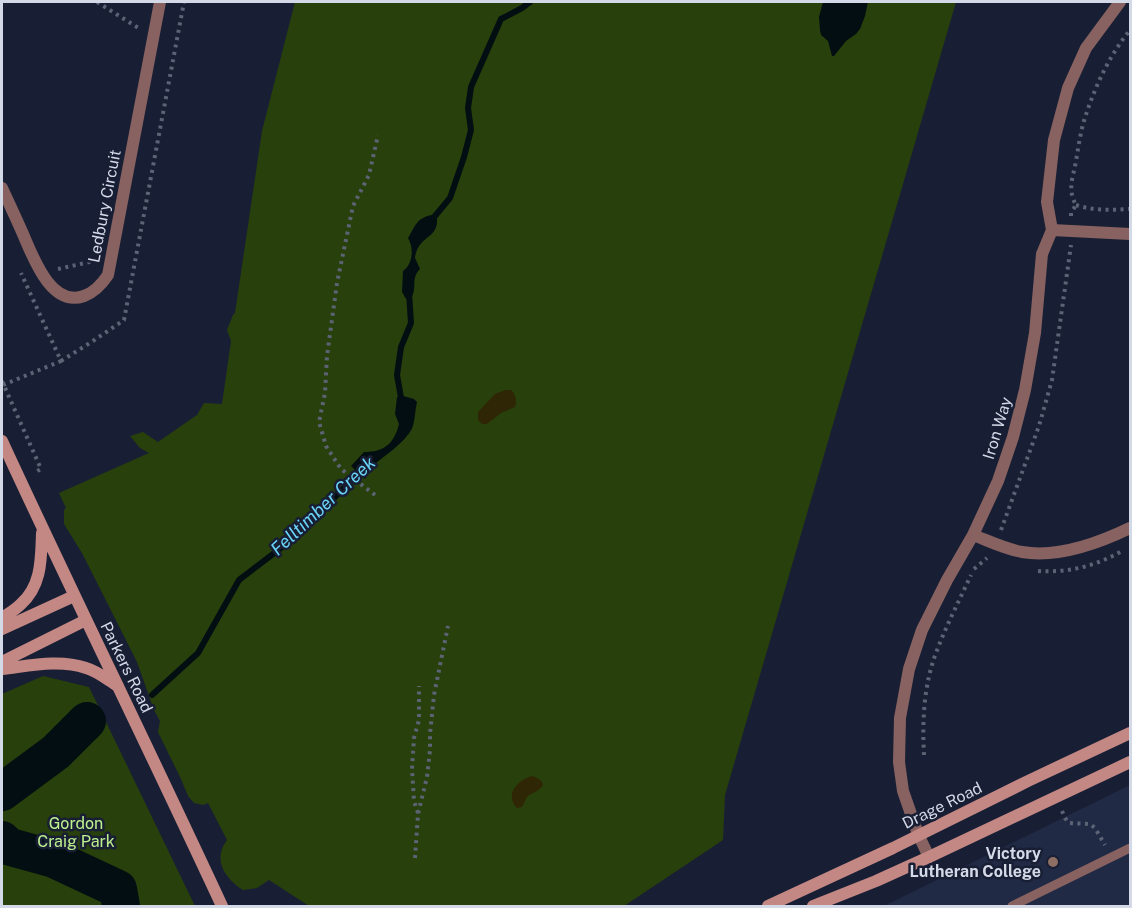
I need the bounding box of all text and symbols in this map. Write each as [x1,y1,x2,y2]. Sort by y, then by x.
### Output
street label: Ledbury Circuit [84,148,125,264]
street label: Iron Way [979,394,1016,462]
water label: Felltimber Creek [266,452,379,559]
street label: Parkers Road [96,619,157,716]
street label: Drage Road [899,778,985,833]
park label: Gordon Craig Park [37,814,115,851]
place label: Victory Lutheran College [909,844,1041,881]
marker: Victory Lutheran College [1046,855,1060,869]

